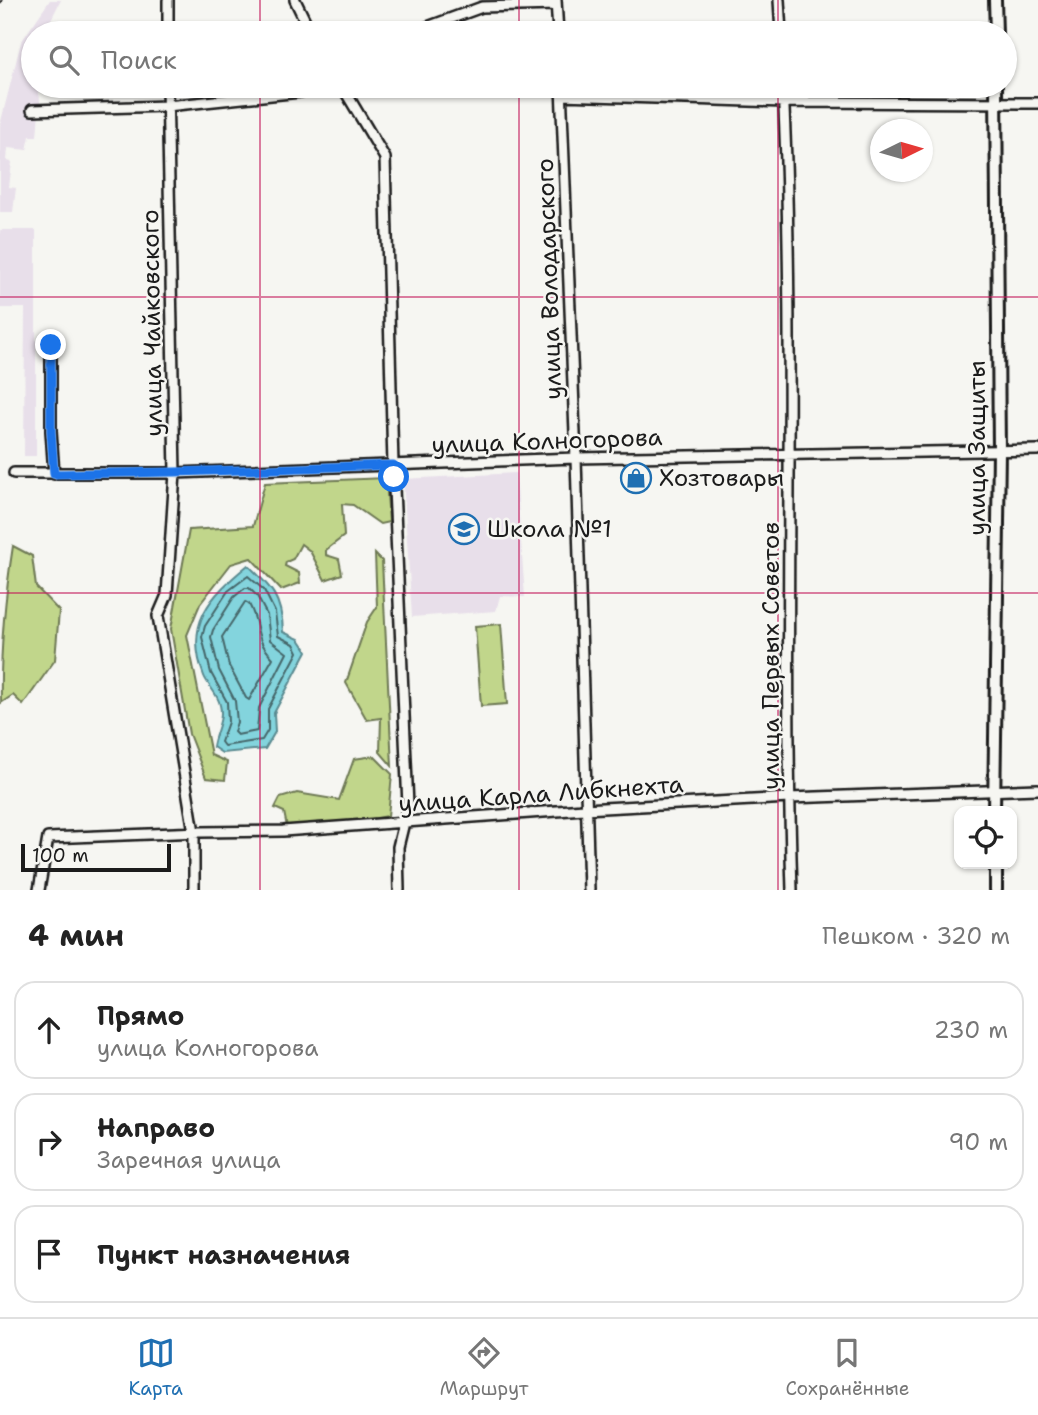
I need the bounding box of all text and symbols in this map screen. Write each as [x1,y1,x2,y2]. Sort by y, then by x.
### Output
search box [21,21,1017,98]
icon: search [45,41,83,79]
text: Поиск [101,42,177,77]
north arrow [870,119,933,182]
street label: улица Володарского [529,158,569,400]
street label: улица Чайковского [134,209,170,437]
route end [35,329,66,360]
street label: улица Защиты [961,360,993,536]
street label: улица Колногорова [431,421,663,461]
route start [378,461,409,492]
shop icon: Хозтовары [619,461,653,495]
place label: Хозтовары [659,462,784,494]
school or university icon: Школа №1 [447,512,481,546]
place label: Школа №1 [487,513,612,545]
street label: улица Первых Советов [755,522,787,790]
street label: улица Карла Либкнехта [397,768,685,820]
map controls [954,806,1017,869]
button: locate [954,806,1017,869]
scale bar [21,841,172,873]
text: 100 m [32,843,89,868]
text: 4 мин [28,915,124,956]
text: Пешком · 320 m [822,921,1010,951]
text: Прямо [97,998,185,1033]
icon: ahead [30,1011,68,1049]
text: 230 m [934,1015,1008,1045]
text: улица Колногорова [97,1033,318,1063]
text: Направо [97,1110,215,1145]
icon: right [30,1123,68,1161]
text: 90 m [948,1127,1008,1157]
text: Заречная улица [97,1145,280,1175]
icon: arrive [30,1235,68,1273]
text: Пункт назначения [97,1237,350,1272]
tab: Карта [128,1334,183,1401]
tab: Маршрут [440,1334,528,1401]
tab: Сохранённые [785,1334,910,1401]

